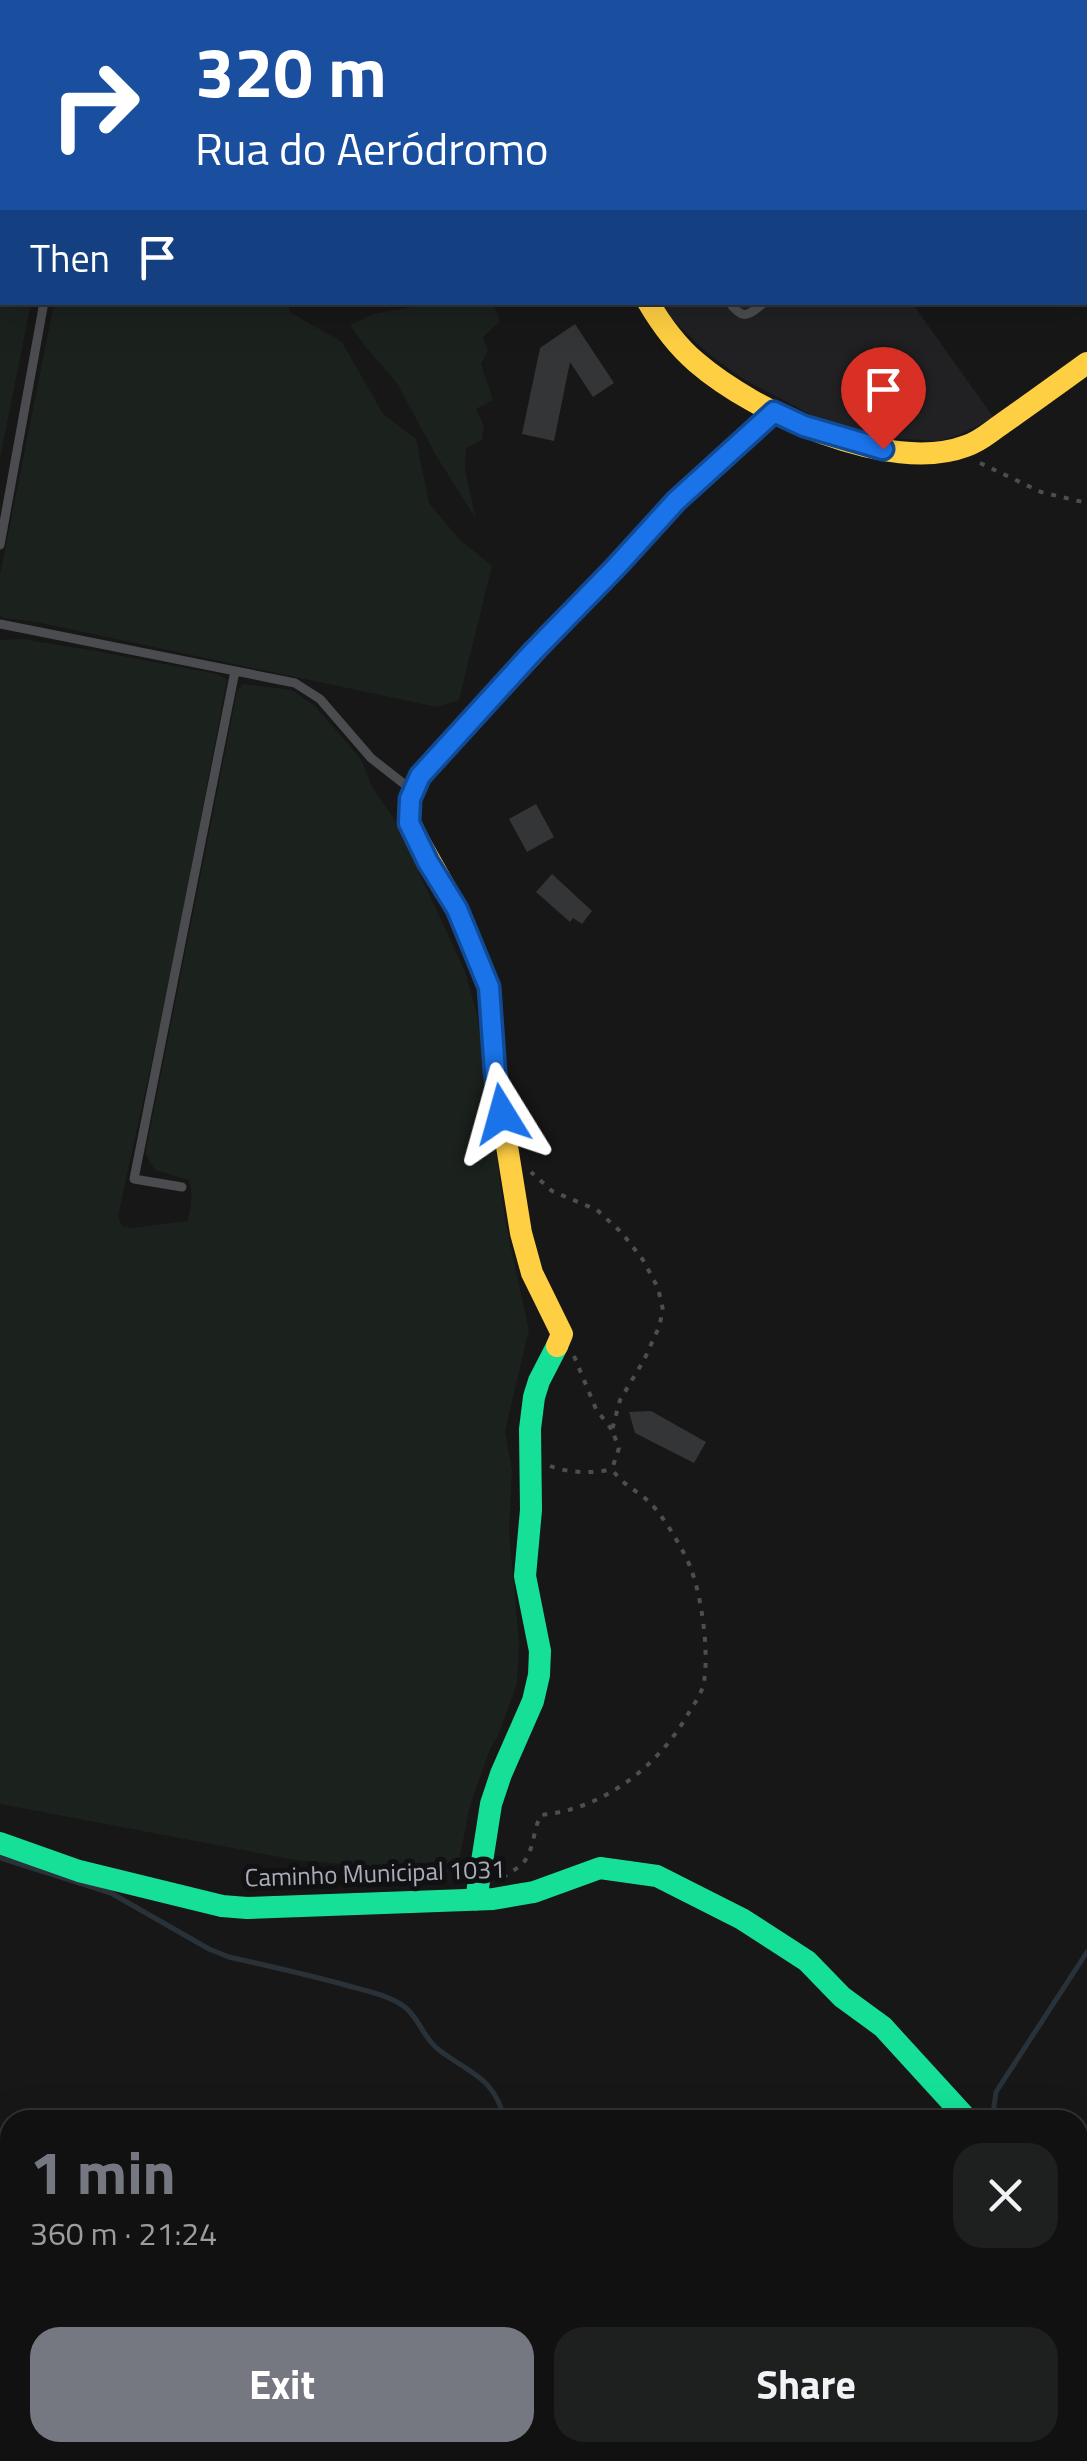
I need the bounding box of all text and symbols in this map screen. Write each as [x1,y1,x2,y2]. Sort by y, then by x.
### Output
text: 320 m [195,18,387,124]
icon: right [30,40,160,170]
text: Rua do Aeródromo [195,114,549,182]
text: Then [30,229,110,287]
icon: arrive [130,230,185,285]
pin [841,347,926,450]
icon: arrive [856,362,911,417]
position arrow [450,1062,554,1166]
street label: Caminho Municipal 1031 [244,1849,506,1897]
text: 1 min [30,2126,176,2217]
button: close [953,2143,1058,2248]
text: 360 m · 21:24 [30,2209,217,2257]
button: Exit [30,2327,534,2442]
button: Share [554,2327,1058,2442]

